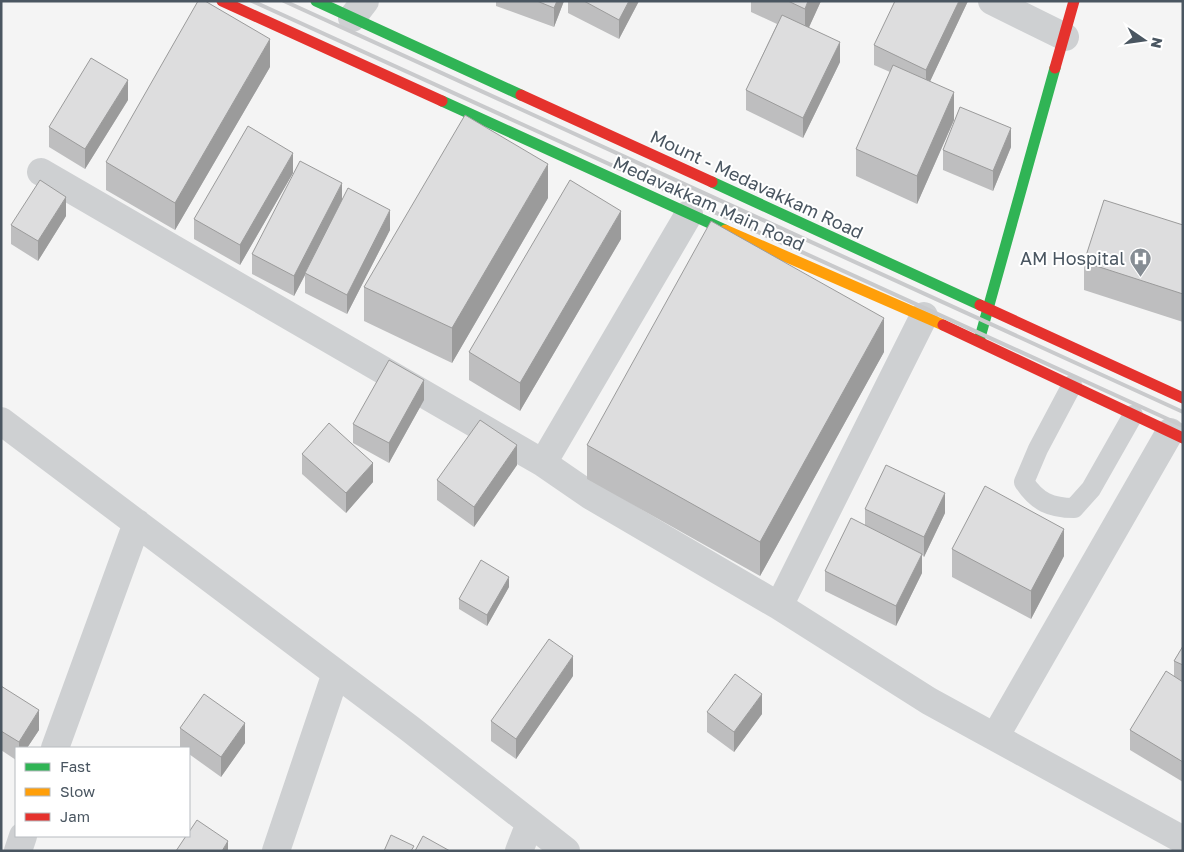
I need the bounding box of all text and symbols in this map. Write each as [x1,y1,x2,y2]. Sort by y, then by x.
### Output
north arrow [1119,15,1169,65]
text: N [1148,36,1167,50]
street label: Mount - Medavakkam Road [647,125,867,243]
street label: Medavakkam Main Road [610,151,808,255]
hospital icon: AM Hospital [1129,246,1153,277]
place label: AM Hospital [1020,247,1125,269]
legend [15,747,190,837]
text: Fast [60,757,91,775]
text: Slow [60,782,95,800]
text: Jam [60,807,90,825]

